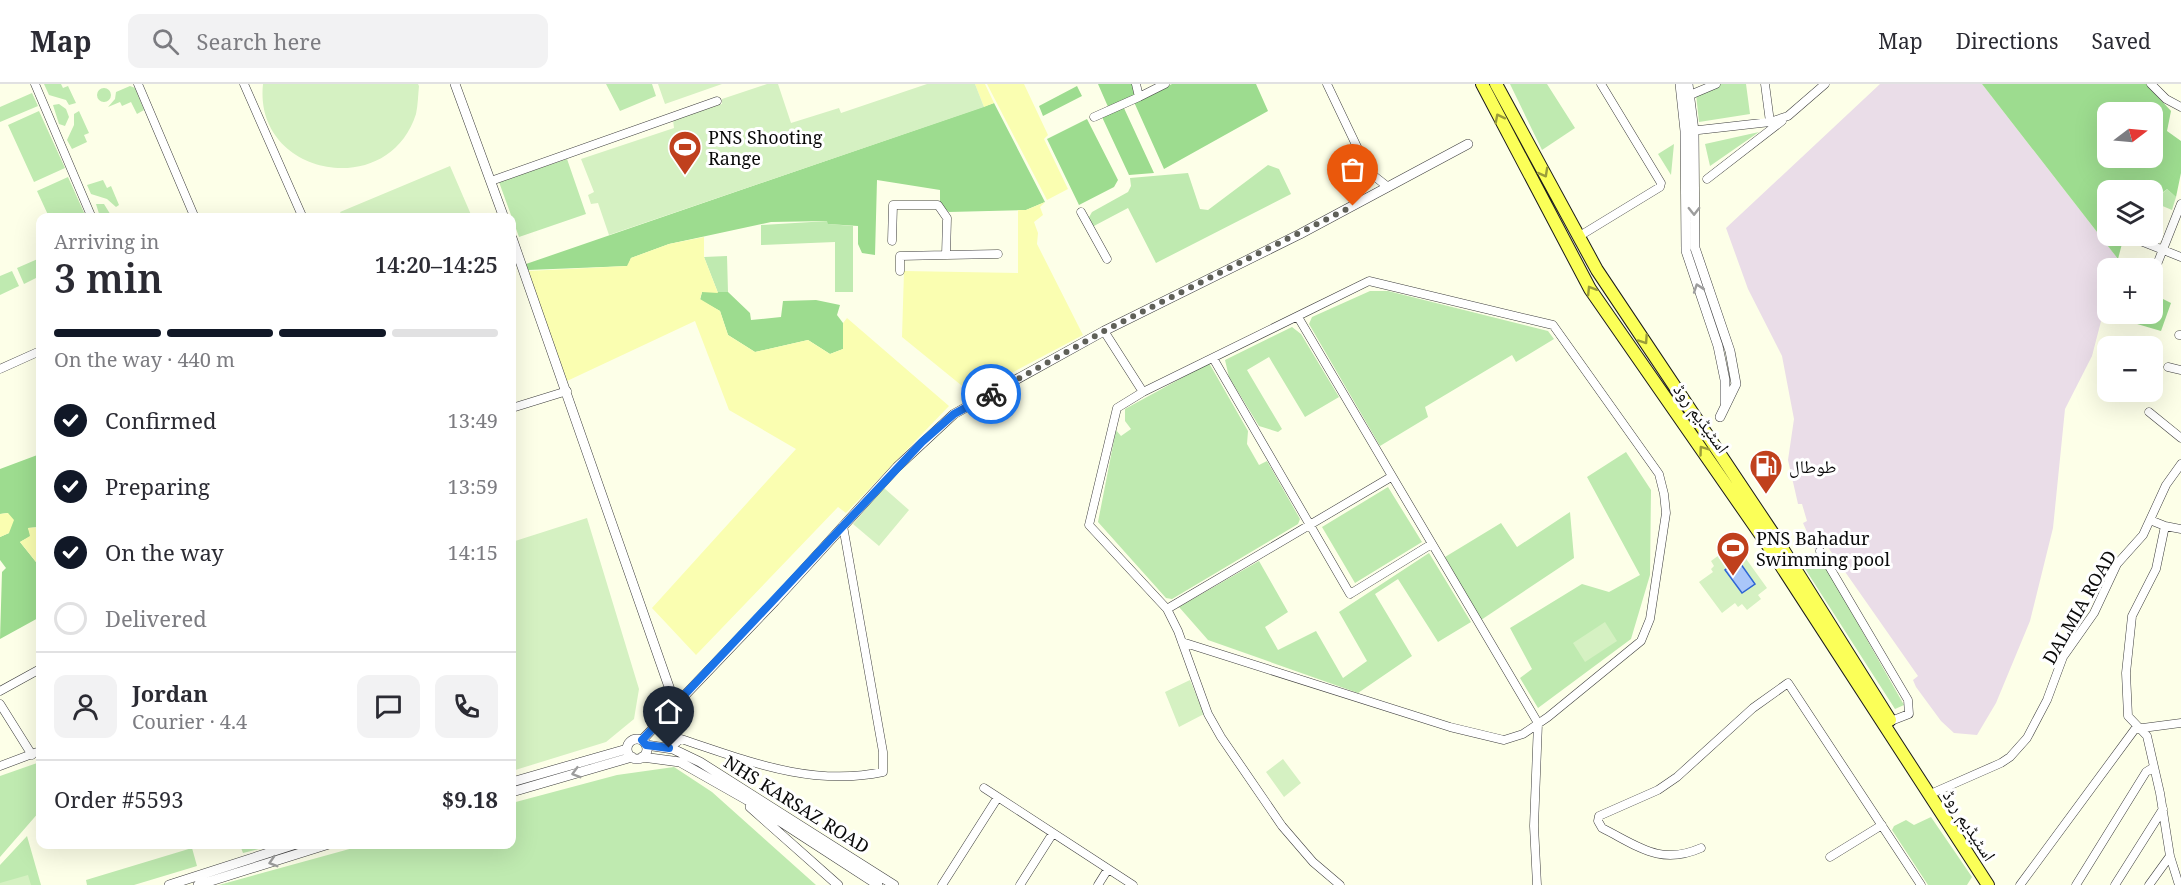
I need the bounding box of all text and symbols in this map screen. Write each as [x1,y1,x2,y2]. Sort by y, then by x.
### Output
search box [128,14,548,68]
text: Map [30,22,92,60]
icon: search [149,25,182,58]
text: Search here [197,26,321,56]
text: Map [1878,27,1923,55]
text: Directions [1956,27,2058,55]
text: Saved [2091,27,2151,55]
north arrow [2097,102,2163,168]
map controls [2097,102,2163,402]
one-way arrow [1495,114,1506,124]
place label: PNS Shooting Range [708,125,823,170]
sports icon: PNS Shooting Range [667,129,703,176]
pin [1327,144,1378,206]
icon: bag [1336,153,1369,186]
one-way arrow [1537,166,1548,177]
button: layers [2097,180,2163,246]
one-way arrow [1688,206,1700,215]
text: Arriving in [54,228,159,255]
text: 14:20–14:25 [375,249,498,279]
text: 3 min [54,251,163,304]
button: + [2097,258,2163,324]
one-way arrow [1693,283,1706,294]
one-way arrow [1587,286,1599,296]
one-way arrow [1636,333,1647,344]
button: − [2097,336,2163,402]
text: On the way · 440 m [54,346,235,373]
courier [961,364,1021,424]
icon: bike [975,378,1008,411]
street label: اسٹیڈیم روڈ [1668,378,1735,458]
icon: check [54,404,87,437]
text: Confirmed [105,405,216,435]
text: 13:49 [448,407,498,434]
one-way arrow [1699,445,1710,456]
fuel station icon: طوطال [1748,448,1784,495]
place label: طوطال [1789,454,1836,478]
icon: check [54,470,87,503]
text: Preparing [105,471,210,501]
text: 13:59 [448,473,498,500]
place label: PNS Bahadur Swimming pool [1756,526,1890,571]
sports icon: PNS Bahadur Swimming pool [1715,530,1751,577]
icon: check [54,536,87,569]
text: On the way [105,537,224,567]
text: 14:15 [448,539,498,566]
street label: DALMIA ROAD [2037,546,2121,668]
text: Delivered [105,603,207,633]
button: person [54,675,117,738]
button: chat [357,675,420,738]
button: phone [435,675,498,738]
text: Jordan [132,678,208,708]
pin [643,686,694,748]
icon: home [652,695,685,728]
text: Courier · 4.4 [132,708,247,735]
street label: NHS KARSAZ ROAD [720,750,874,858]
one-way arrow [571,766,581,779]
text: Order #5593 [54,784,184,814]
text: $9.18 [442,784,498,814]
street label: اسٹیڈیم روڈ [1937,785,2002,866]
one-way arrow [268,855,279,867]

